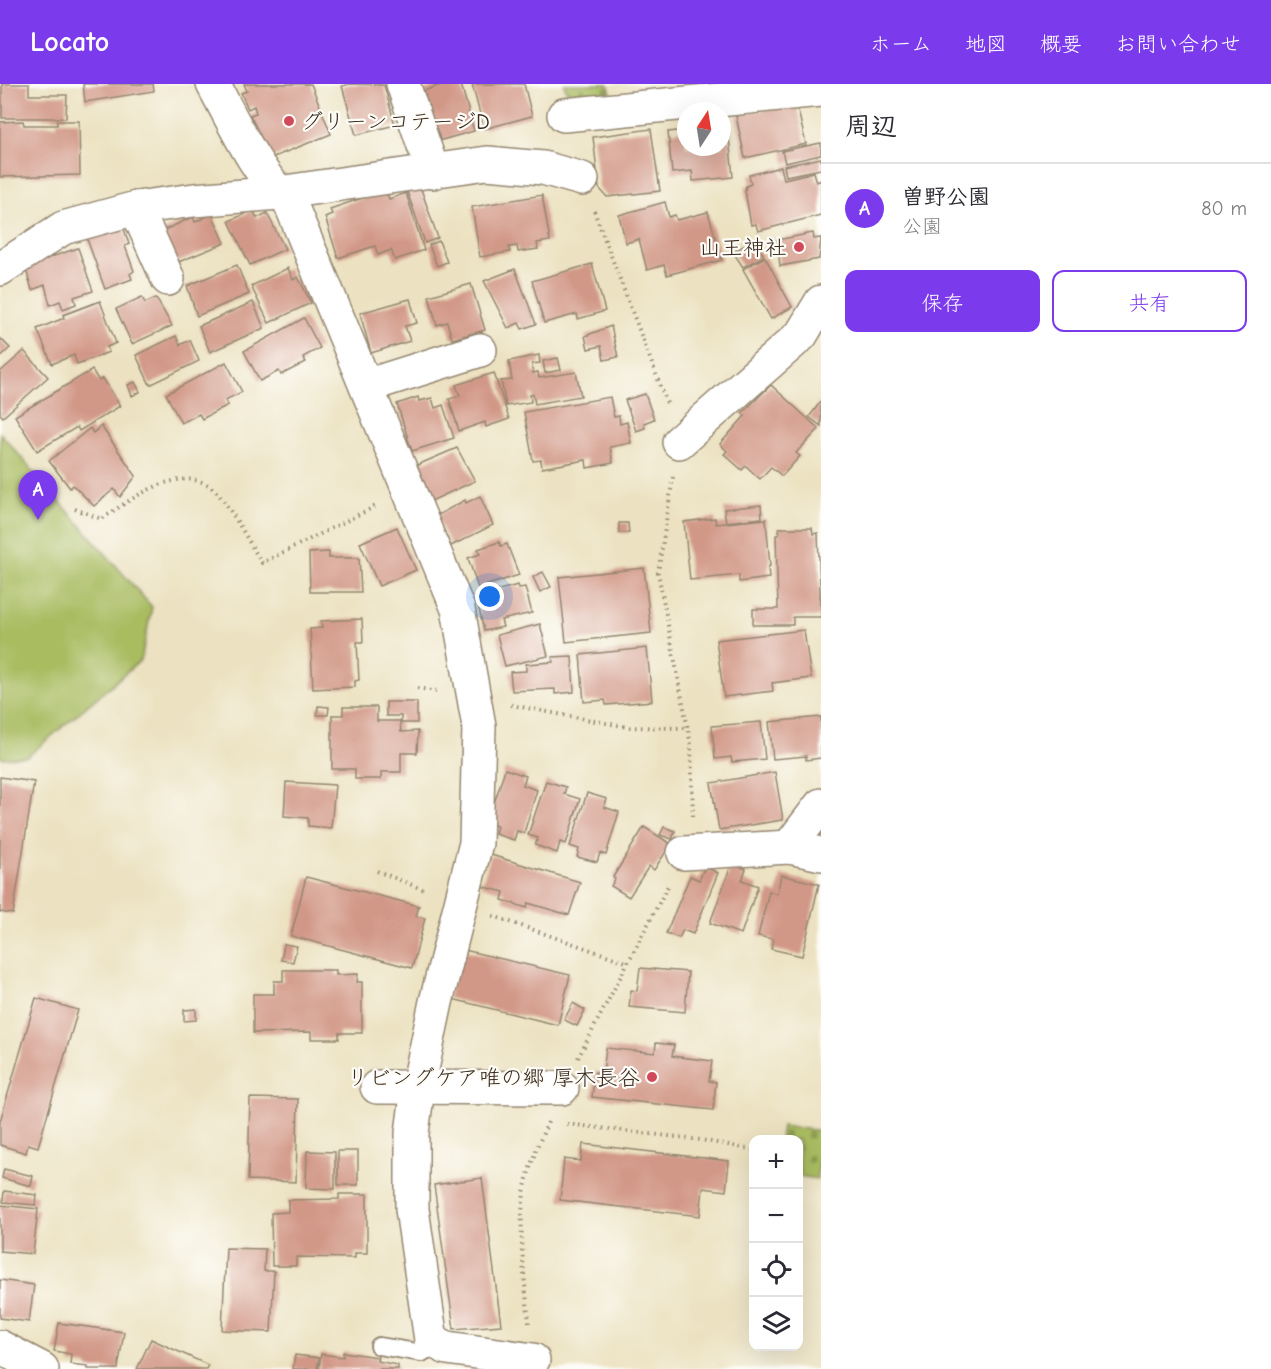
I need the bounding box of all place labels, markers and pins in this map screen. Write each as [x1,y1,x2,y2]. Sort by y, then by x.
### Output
place label: グリーンコテージD [301,109,490,135]
marker: グリーンコテージD [282,114,296,128]
place label: 山王神社 [699,235,787,261]
marker: 山王神社 [792,240,806,254]
pin: A [18,470,57,520]
place label: リビングケア唯の郷 厚木長谷 [347,1065,640,1091]
marker: リビングケア唯の郷 厚木長谷 [645,1070,659,1084]

